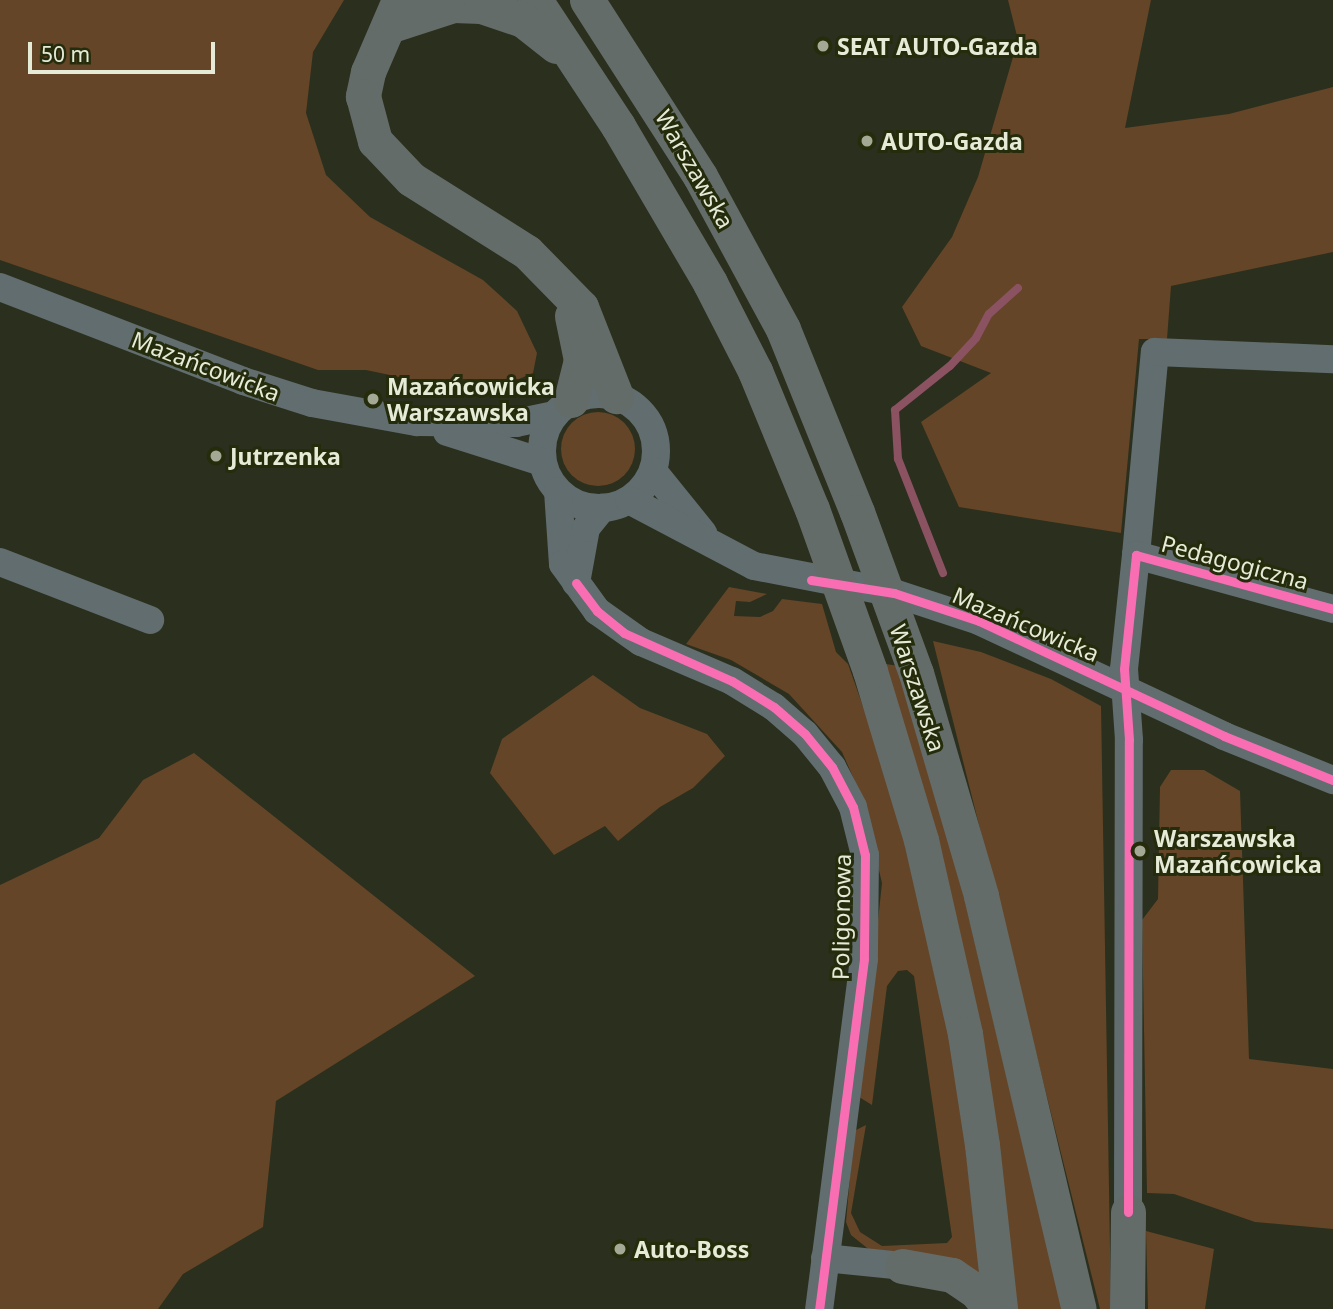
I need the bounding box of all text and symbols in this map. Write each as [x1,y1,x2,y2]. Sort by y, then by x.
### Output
scale bar [32,28,219,72]
place label: SEAT AUTO-Gazda [837,32,1038,60]
marker: SEAT AUTO-Gazda [815,38,831,54]
text: 50 m [41,40,90,68]
street label: Warszawska [650,105,740,233]
place label: AUTO-Gazda [881,127,1023,155]
marker: AUTO-Gazda [859,133,875,149]
street label: Mazańcowicka [128,325,284,407]
place label: Mazańcowicka Warszawska [387,372,555,426]
marker: Mazańcowicka Warszawska [365,391,381,407]
place label: Jutrzenka [230,442,341,470]
marker: Jutrzenka [208,448,224,464]
street label: Pedagogiczna [1158,529,1312,595]
street label: Mazańcowicka [949,581,1103,667]
street label: Warszawska [884,621,952,755]
place label: Warszawska Mazańcowicka [1154,824,1322,878]
marker: Warszawska Mazańcowicka [1132,843,1148,859]
street label: Poligonowa [826,854,856,980]
place label: Auto-Boss [634,1235,749,1263]
marker: Auto-Boss [612,1241,628,1257]

